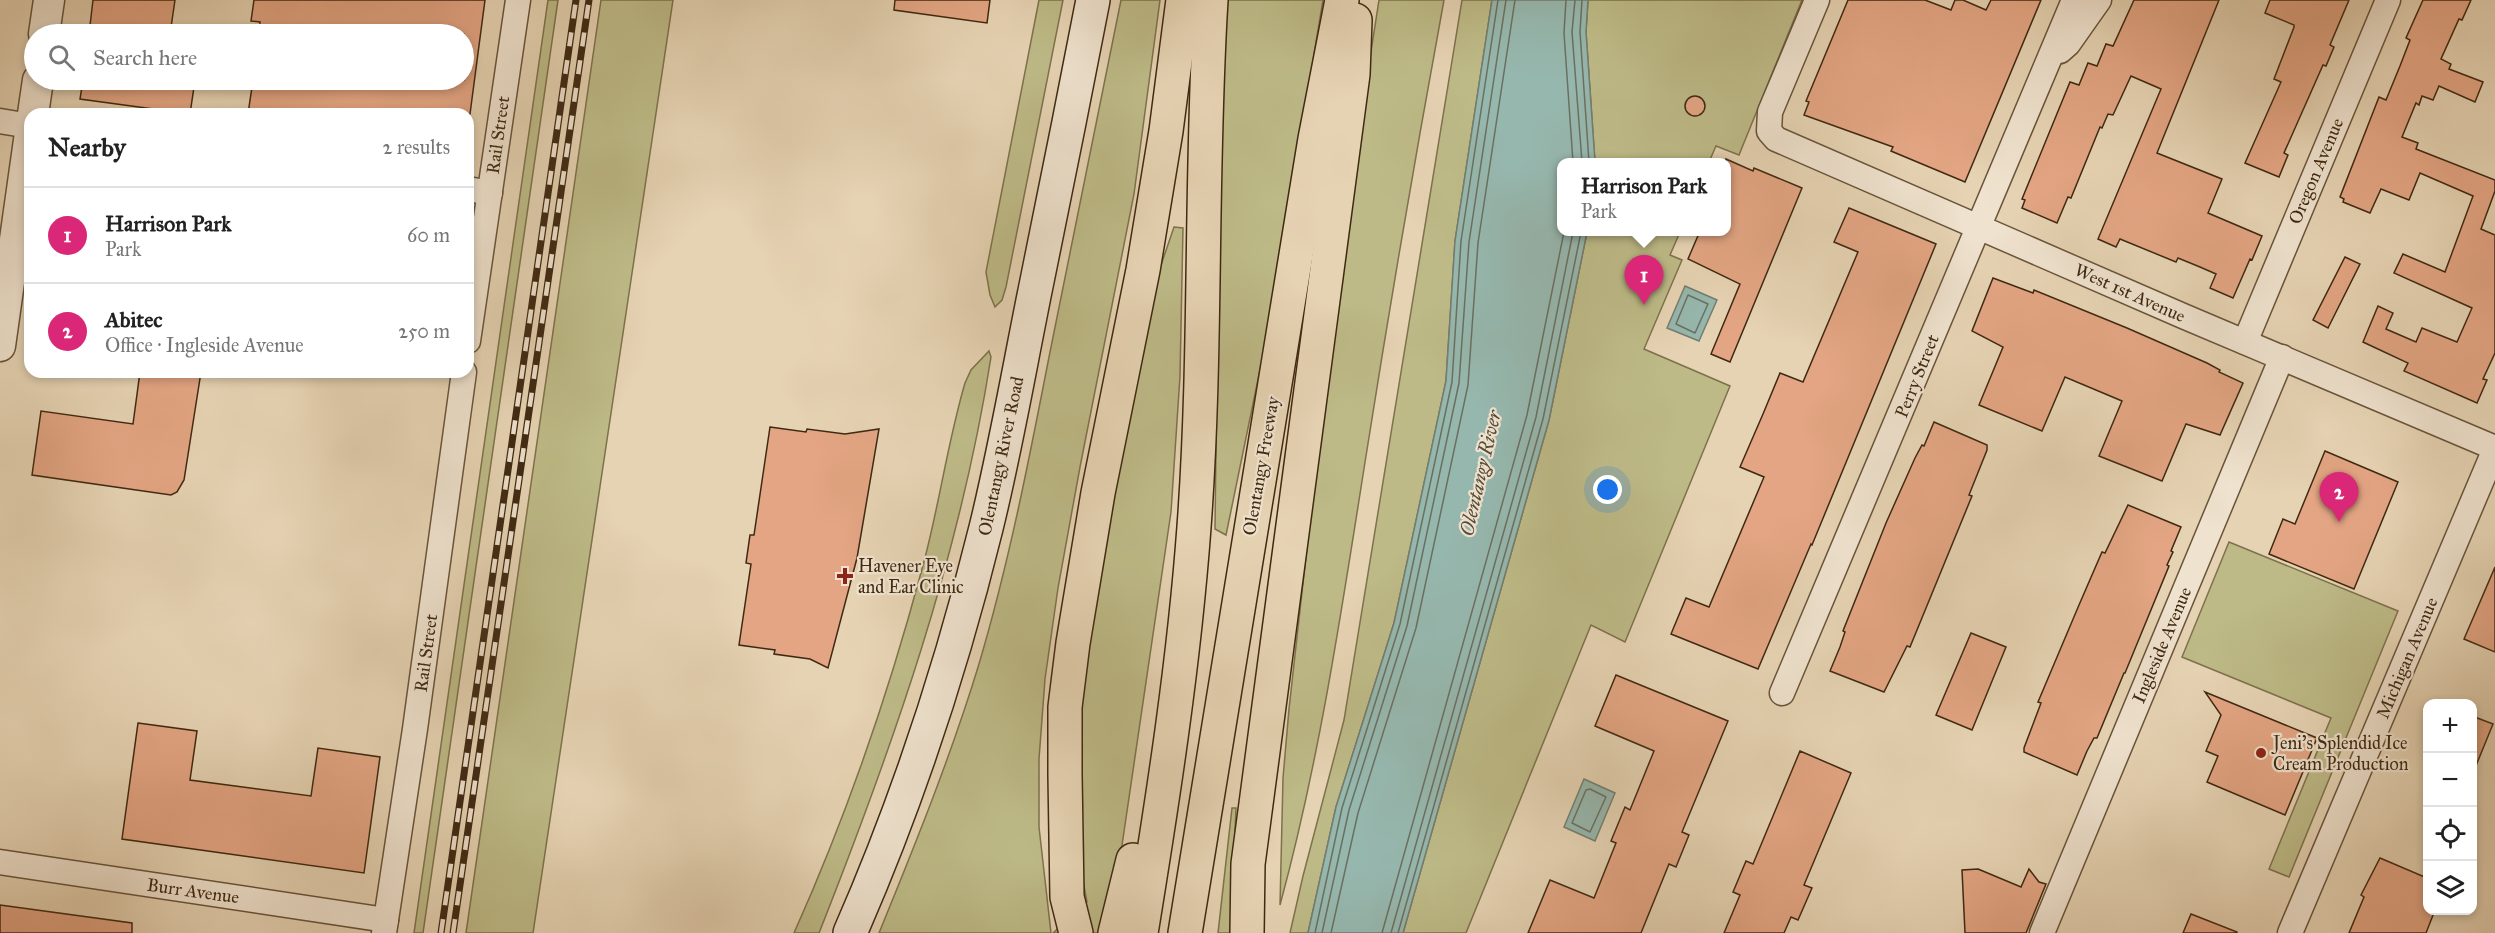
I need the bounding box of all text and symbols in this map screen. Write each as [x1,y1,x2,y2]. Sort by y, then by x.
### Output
search box [24,24,474,90]
icon: search [45,41,78,74]
text: Search here [93,44,197,71]
street label: Rail Street [482,94,514,175]
street label: Oregon Avenue [2284,115,2349,228]
text: Nearby [48,131,126,163]
text: 2 results [382,135,450,159]
popup [1557,158,1731,236]
text: Harrison Park [1581,172,1707,199]
text: Park [1581,199,1617,223]
text: Harrison Park [105,210,232,237]
text: 1 [64,223,71,247]
text: 60 m [407,223,450,247]
text: Park [105,237,141,261]
pin: 1 [1624,256,1664,305]
street label: West 1st Avenue [2071,259,2189,327]
text: Abitec [105,306,163,333]
text: 2 [63,319,72,343]
text: 250 m [398,319,450,343]
street label: Perry Street [1890,331,1944,421]
text: Office · Ingleside Avenue [105,333,304,357]
street label: Olentangy River Road [973,374,1030,538]
street label: Olentangy Freeway [1238,394,1285,537]
water label: Olentangy River [1454,406,1506,538]
pin: 2 [2320,472,2358,522]
your location [1593,475,1622,504]
place label: Havener Eye and Ear Clinic [858,555,964,598]
marker: Havener Eye and Ear Clinic [836,567,854,585]
street label: Ingleside Avenue [2128,584,2197,707]
street label: Michigan Avenue [2372,594,2443,722]
street label: Rail Street [410,612,442,693]
map controls [2423,699,2477,915]
button: + [2423,699,2477,753]
place label: Jeni's Splendid Ice Cream Production [2271,732,2409,775]
marker: Jeni's Splendid Ice Cream Production [2254,746,2268,760]
button: − [2423,753,2477,807]
button: locate [2423,807,2477,861]
button: layers [2423,861,2477,915]
street label: Burr Avenue [145,874,241,908]

